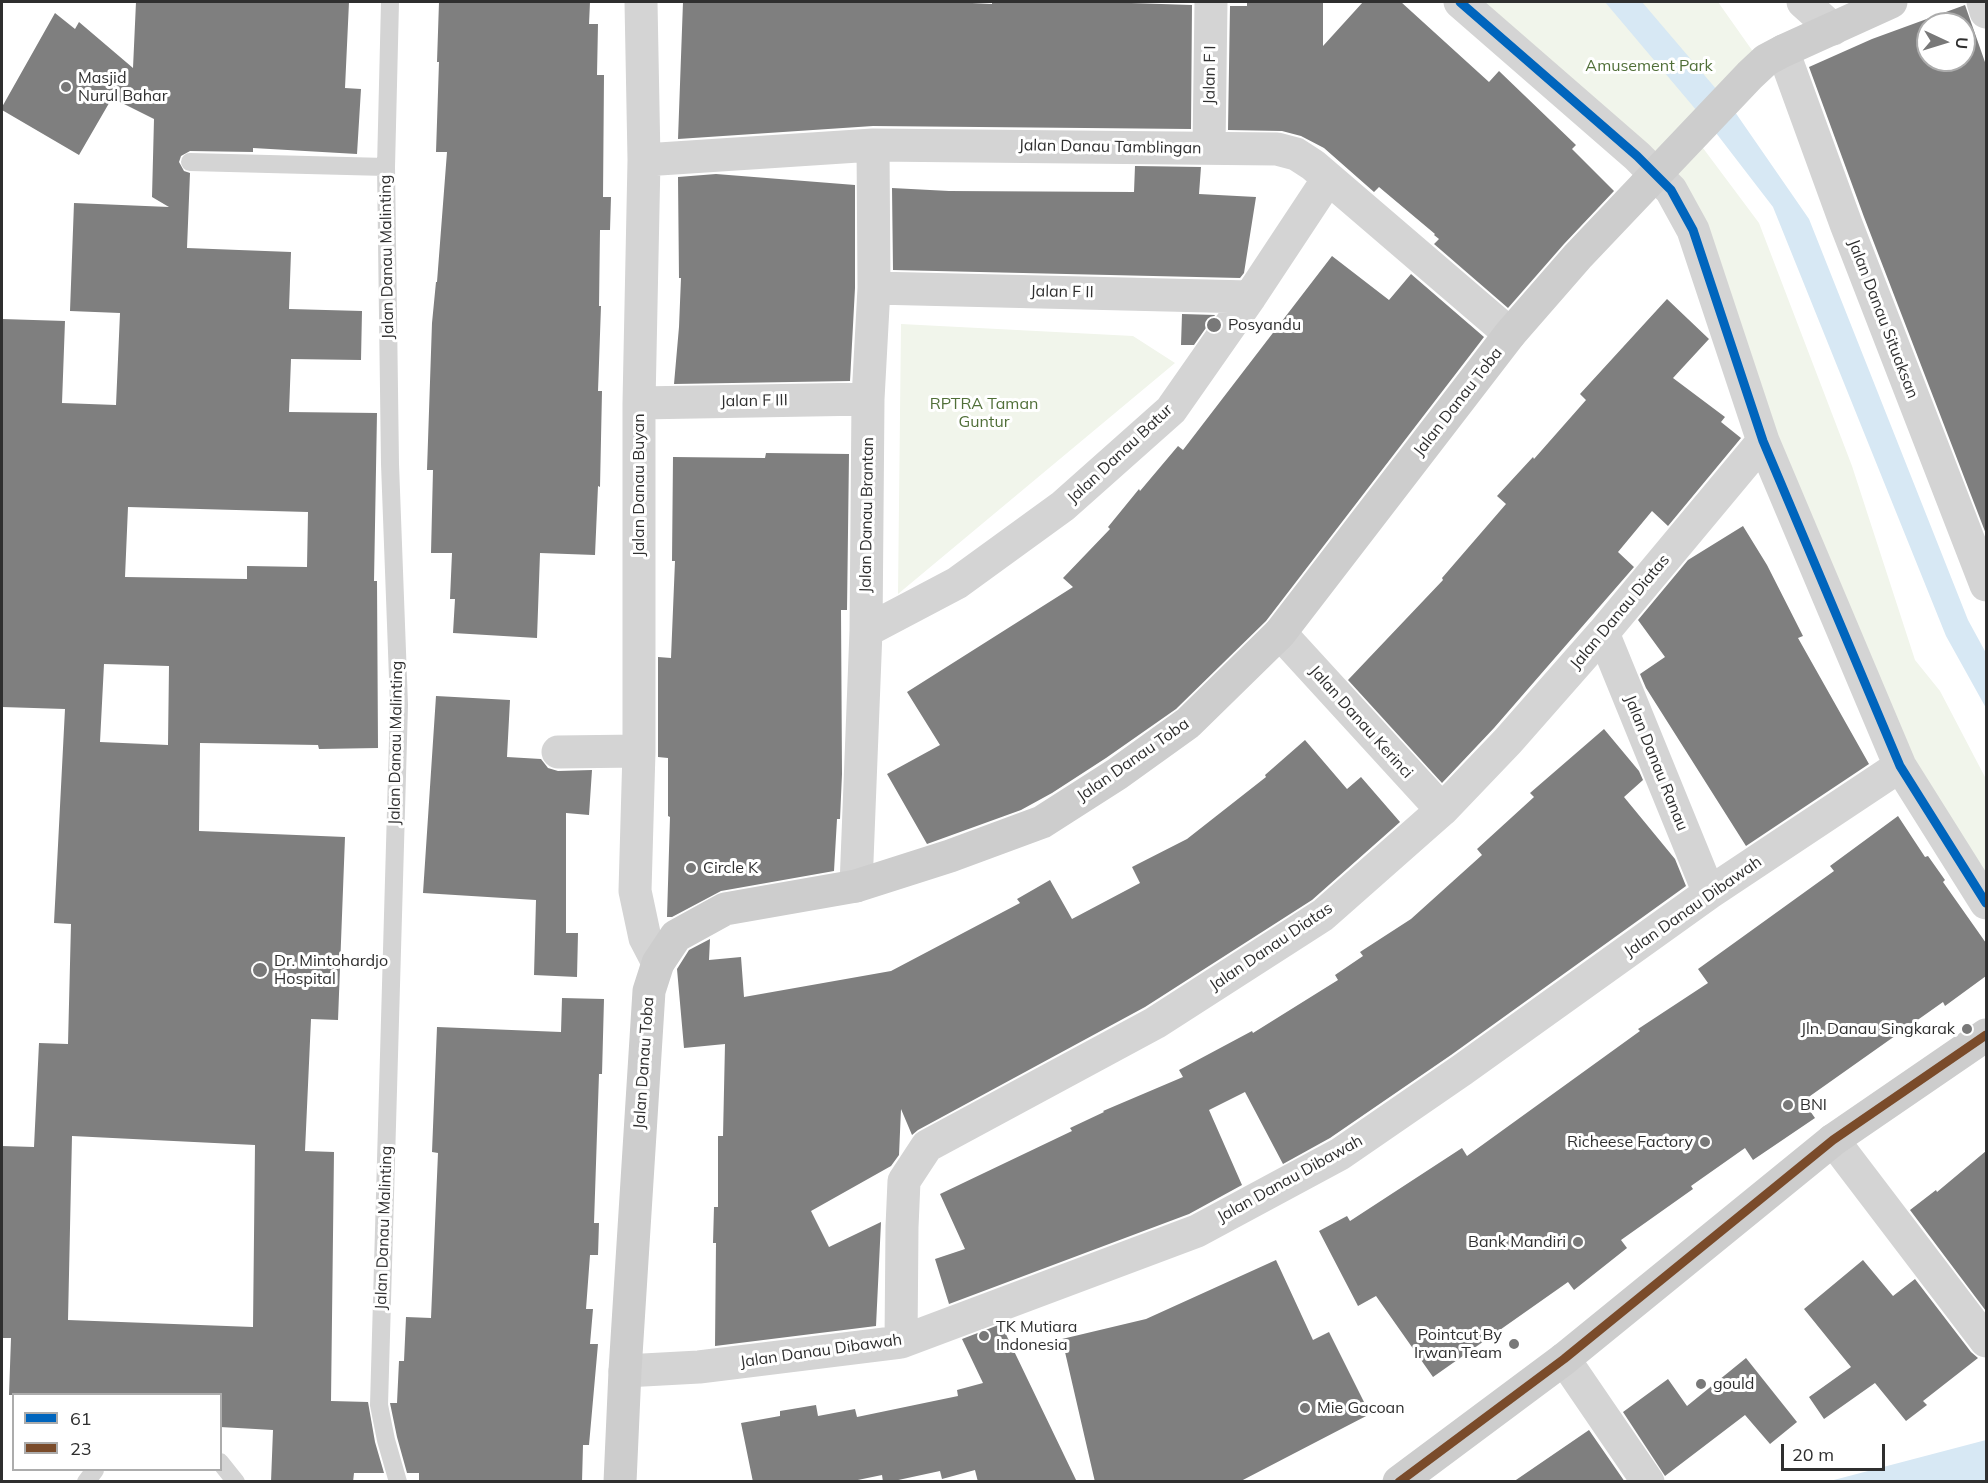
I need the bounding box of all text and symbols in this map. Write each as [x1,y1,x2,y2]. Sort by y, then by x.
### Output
north arrow [1916,12,1976,72]
text: U [1952,37,1972,50]
street label: Jalan F I [1200,45,1220,105]
park label: Amusement Park [1585,56,1713,76]
place label: Masjid Nurul Bahar [78,68,167,106]
marker: Masjid Nurul Bahar [59,80,73,94]
street label: Jalan Danau Tamblingan [1018,136,1202,158]
street label: Jalan Danau Malinting [376,175,398,339]
street label: Jalan Danau Situaksan [1844,237,1922,401]
street label: Jalan F II [1030,282,1094,302]
place label: Posyandu [1228,315,1301,335]
marker: Posyandu [1205,316,1223,334]
street label: Jalan Danau Toba [1410,344,1506,460]
street label: Jalan F III [720,391,788,411]
park label: RPTRA Taman Guntur [930,394,1038,432]
street label: Jalan Danau Batur [1063,400,1177,508]
street label: Jalan Danau Buyan [629,413,649,557]
street label: Jalan Danau Brantan [856,437,878,593]
street label: Jalan Danau Diatas [1566,551,1674,673]
street label: Jalan Danau Malinting [385,661,407,825]
street label: Jalan Danau Kerinci [1305,662,1417,782]
street label: Jalan Danau Ranau [1620,692,1692,834]
street label: Jalan Danau Toba [1073,714,1193,806]
street label: Jalan Danau Dibawah [1621,852,1765,962]
place label: Circle K [703,858,758,878]
marker: Circle K [684,861,698,875]
street label: Jalan Danau Diatas [1206,899,1336,995]
place label: Dr. Mintohardjo Hospital [274,951,388,989]
marker: Dr. Mintohardjo Hospital [251,961,269,979]
street label: Jalan Danau Toba [630,996,658,1130]
place label: Jln. Danau Singkarak [1801,1019,1955,1039]
marker: Jln. Danau Singkarak [1960,1022,1974,1036]
place label: BNI [1800,1095,1827,1115]
marker: BNI [1781,1098,1795,1112]
street label: Jalan Danau Dibawah [1214,1131,1366,1227]
place label: Richeese Factory [1567,1132,1693,1152]
marker: Richeese Factory [1698,1135,1712,1149]
street label: Jalan Danau Malinting [372,1145,396,1311]
place label: Bank Mandiri [1468,1232,1566,1252]
marker: Bank Mandiri [1571,1235,1585,1249]
place label: TK Mutiara Indonesia [996,1317,1077,1355]
place label: Pointcut By Irwan Team [1414,1325,1502,1363]
marker: TK Mutiara Indonesia [977,1329,991,1343]
street label: Jalan Danau Dibawah [739,1330,903,1372]
marker: Pointcut By Irwan Team [1507,1337,1521,1351]
place label: gould [1713,1374,1754,1394]
marker: gould [1694,1377,1708,1391]
legend [12,1393,222,1471]
place label: Mie Gacoan [1317,1398,1405,1418]
marker: Mie Gacoan [1298,1401,1312,1415]
text: 61 [70,1407,92,1430]
scale bar [1784,1432,1888,1470]
text: 23 [70,1437,92,1460]
text: 20 m [1792,1443,1834,1466]

